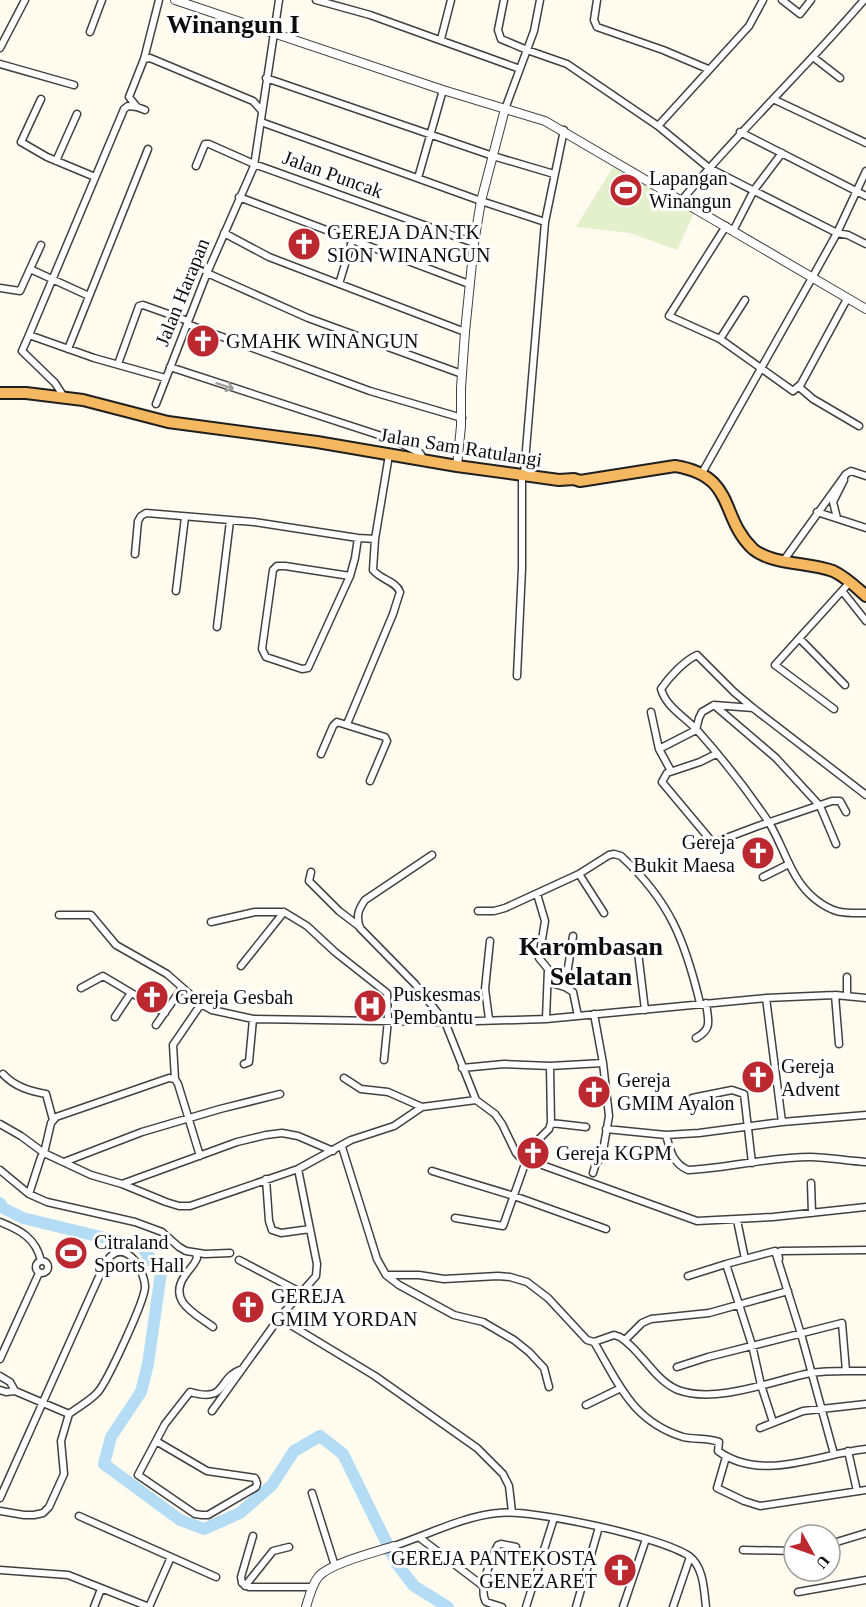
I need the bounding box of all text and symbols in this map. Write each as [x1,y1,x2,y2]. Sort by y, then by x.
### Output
district label: Winangun I [166,10,300,39]
street label: Jalan Puncak [280,146,386,202]
place label: Lapangan Winangun [649,167,732,213]
sports icon: Lapangan Winangun [608,172,644,208]
place label: GEREJA DAN TK SION WINANGUN [327,221,491,266]
church icon: GEREJA DAN TK SION WINANGUN [286,226,322,262]
street label: Jalan Harapan [150,235,214,349]
church icon: GMAHK WINANGUN [185,323,221,359]
place label: GMAHK WINANGUN [226,330,418,352]
one-way arrow [215,381,234,392]
street label: Jalan Sam Ratulangi [378,423,544,472]
place label: Gereja Bukit Maesa [633,831,735,876]
church icon: Gereja Bukit Maesa [740,835,776,871]
district label: Karombasan Selatan [519,932,664,991]
church icon: Gereja Gesbah [134,979,170,1015]
place label: Puskesmas Pembantu [393,983,481,1028]
place label: Gereja Gesbah [175,986,293,1009]
hospital icon: Puskesmas Pembantu [352,988,388,1024]
place label: Gereja Advent [781,1055,840,1100]
church icon: Gereja Advent [740,1059,776,1095]
place label: Gereja GMIM Ayalon [617,1069,735,1115]
church icon: Gereja GMIM Ayalon [576,1074,612,1110]
church icon: Gereja KGPM [515,1135,551,1171]
place label: Gereja KGPM [556,1142,672,1165]
place label: Citraland Sports Hall [94,1231,185,1277]
sports icon: Citraland Sports Hall [53,1235,89,1271]
place label: GEREJA GMIM YORDAN [271,1285,417,1330]
church icon: GEREJA GMIM YORDAN [230,1289,266,1325]
north arrow [782,1523,842,1583]
place label: GEREJA PANTEKOSTA GENEZARET [391,1547,598,1592]
church icon: GEREJA PANTEKOSTA GENEZARET [602,1552,638,1588]
text: U [813,1552,833,1573]

